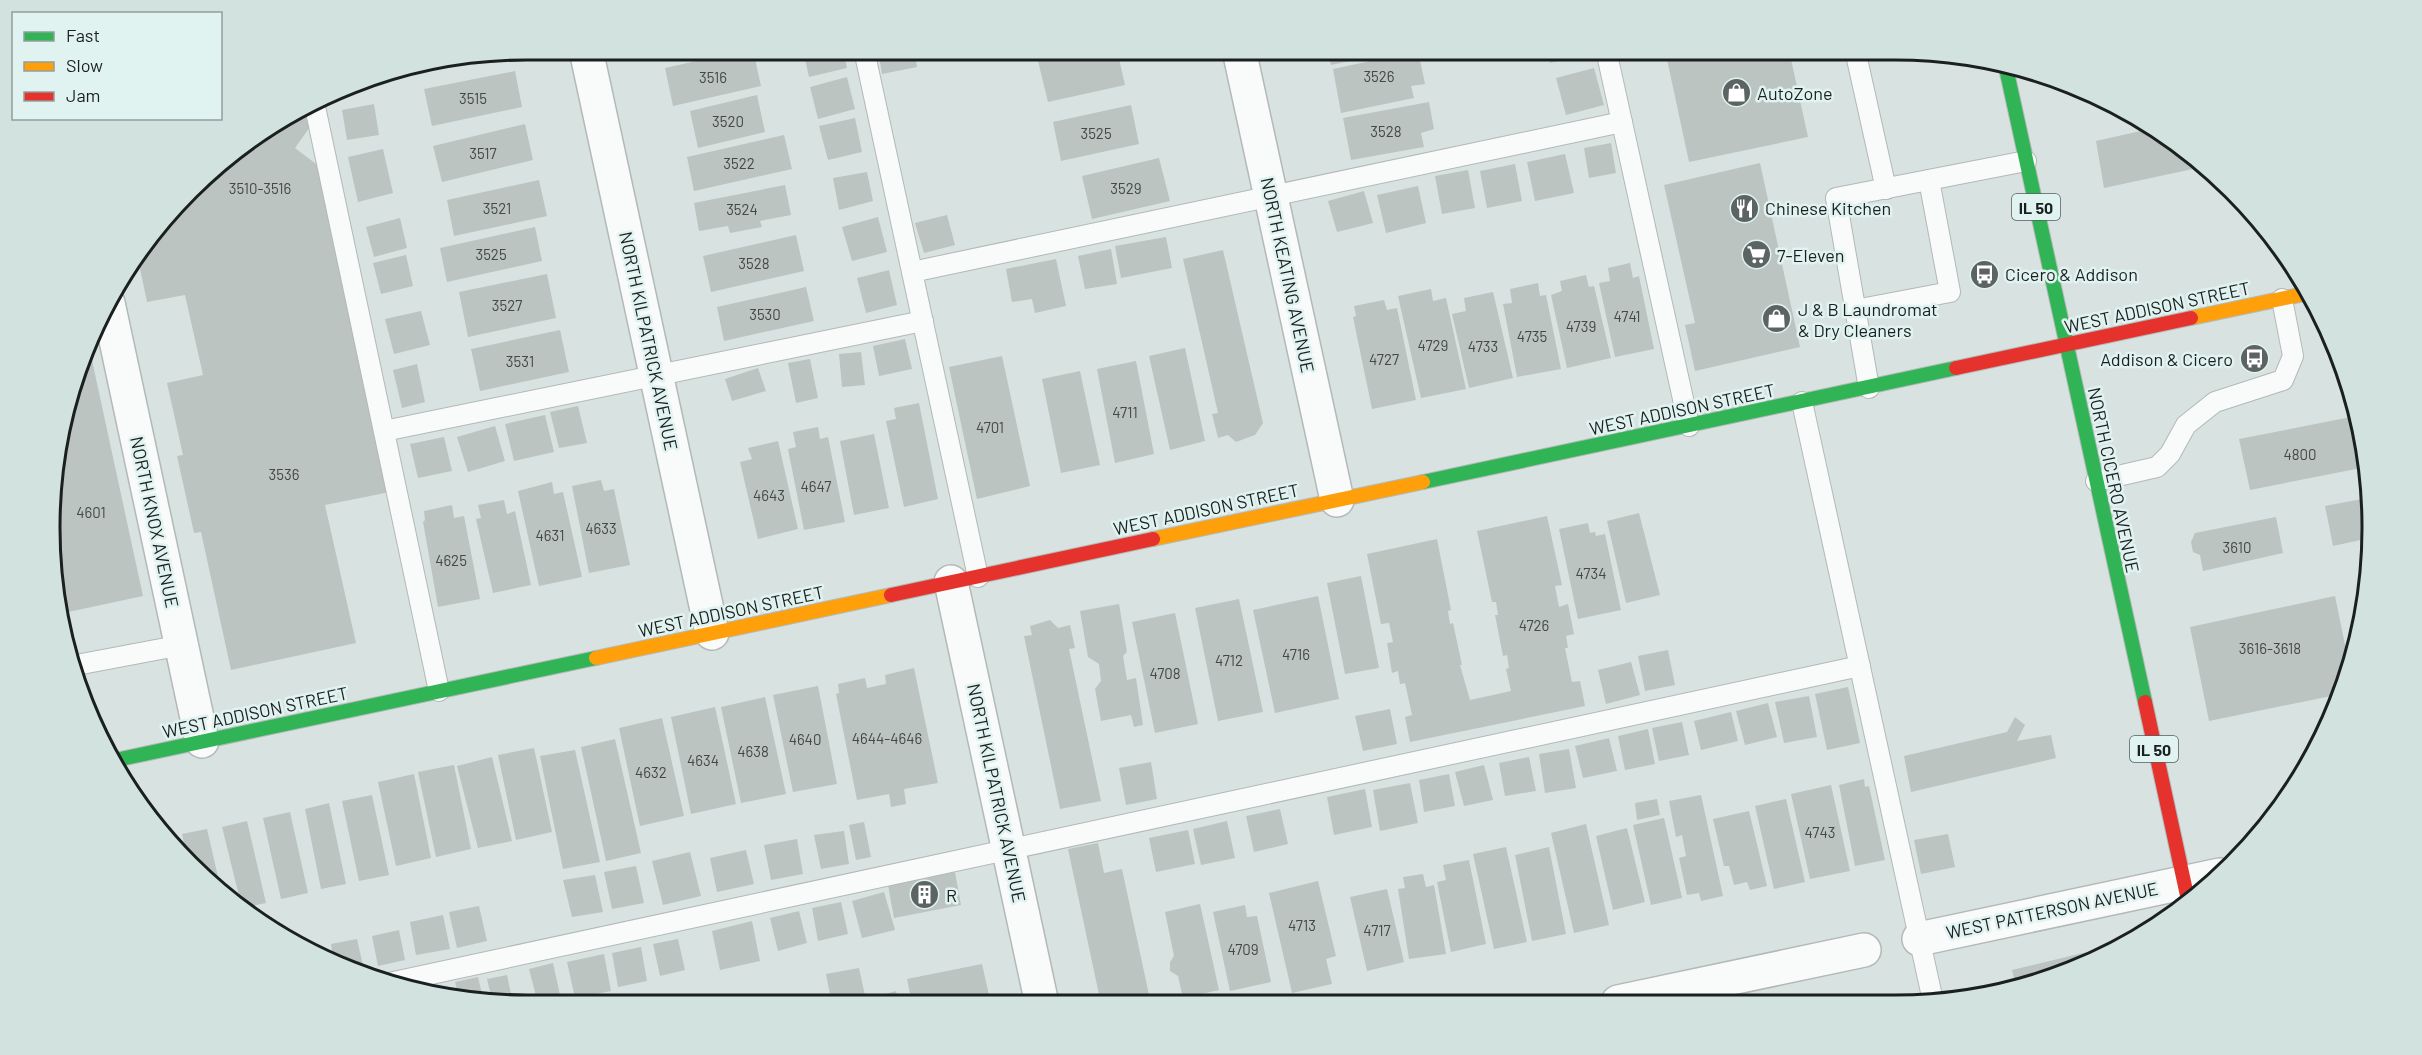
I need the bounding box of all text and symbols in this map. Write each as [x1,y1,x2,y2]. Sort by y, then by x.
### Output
legend [12,12,222,120]
text: Fast [66,24,100,46]
text: Slow [66,54,103,76]
house number: 3526 [1363,67,1395,85]
house number: 3516 [699,68,727,86]
shop icon: AutoZone [1720,77,1752,109]
place label: AutoZone [1757,82,1833,104]
text: Jam [66,84,100,106]
house number: 3515 [459,89,487,107]
house number: 3520 [712,112,744,130]
house number: 3528 [1370,122,1402,140]
house number: 3525 [1080,124,1112,142]
house number: 3517 [469,144,497,162]
house number: 3522 [723,154,755,172]
street label: NORTH KEATING AVENUE [1257,175,1319,375]
house number: 3510-3516 [229,179,291,197]
house number: 3529 [1110,179,1142,197]
restaurant icon: Chinese Kitchen [1728,192,1760,224]
road number: IL 50 [2012,194,2060,220]
place label: Chinese Kitchen [1765,197,1891,219]
house number: 3521 [483,199,511,217]
house number: 3524 [726,200,758,218]
street label: NORTH KILPATRICK AVENUE [615,229,683,453]
supermarket icon: 7-Eleven [1740,239,1772,271]
place label: 7-Eleven [1777,244,1845,266]
house number: 3525 [475,245,507,263]
house number: 3528 [738,254,770,272]
bus stop icon: Cicero & Addison [1968,258,2000,290]
place label: Cicero & Addison [2005,263,2138,285]
street label: WEST ADDISON STREET [2062,277,2252,337]
house number: 3527 [492,296,522,314]
place label: J & B Laundromat & Dry Cleaners [1798,298,1938,341]
shop icon: J & B Laundromat & Dry Cleaners [1761,303,1793,335]
house number: 3530 [749,305,781,323]
house number: 4741 [1613,307,1641,325]
house number: 4739 [1566,317,1596,335]
house number: 4735 [1517,327,1547,345]
house number: 4729 [1418,336,1448,354]
house number: 4733 [1468,337,1498,355]
bus stop icon: Addison & Cicero [2238,343,2270,375]
place label: Addison & Cicero [2100,348,2233,370]
house number: 4727 [1369,350,1399,368]
house number: 3531 [506,352,534,370]
street label: WEST ADDISON STREET [1587,379,1777,439]
street label: NORTH CICERO AVENUE [2084,385,2144,575]
house number: 4711 [1112,403,1138,421]
house number: 4701 [976,418,1004,436]
street label: NORTH KNOX AVENUE [126,434,184,610]
house number: 4800 [2283,445,2317,463]
house number: 3536 [269,465,299,483]
house number: 4647 [801,477,831,495]
street label: WEST ADDISON STREET [1111,479,1301,539]
house number: 4643 [753,486,785,504]
house number: 4601 [76,503,106,521]
house number: 4633 [585,519,617,537]
house number: 4631 [536,526,564,544]
house number: 3610 [2223,538,2251,556]
house number: 4625 [435,551,467,569]
house number: 4734 [1576,564,1606,582]
street label: WEST ADDISON STREET [636,581,826,641]
house number: 4726 [1519,616,1549,634]
house number: 3616-3618 [2239,639,2301,657]
house number: 4716 [1282,645,1310,663]
house number: 4712 [1215,651,1243,669]
house number: 4708 [1149,664,1181,682]
street label: NORTH KILPATRICK AVENUE [963,681,1031,905]
street label: WEST ADDISON STREET [160,682,350,742]
house number: 4644-4646 [852,729,922,747]
house number: 4640 [789,730,821,748]
road number: IL 50 [2130,736,2178,762]
house number: 4638 [737,742,769,760]
house number: 4634 [687,751,719,769]
house number: 4632 [635,763,667,781]
house number: 4743 [1805,823,1835,841]
street label: WEST PATTERSON AVENUE [1944,877,2160,943]
building icon: R [909,879,941,911]
place label: R [946,884,957,906]
house number: 4713 [1288,916,1316,934]
house number: 4717 [1363,921,1391,939]
house number: 4709 [1227,940,1259,958]

